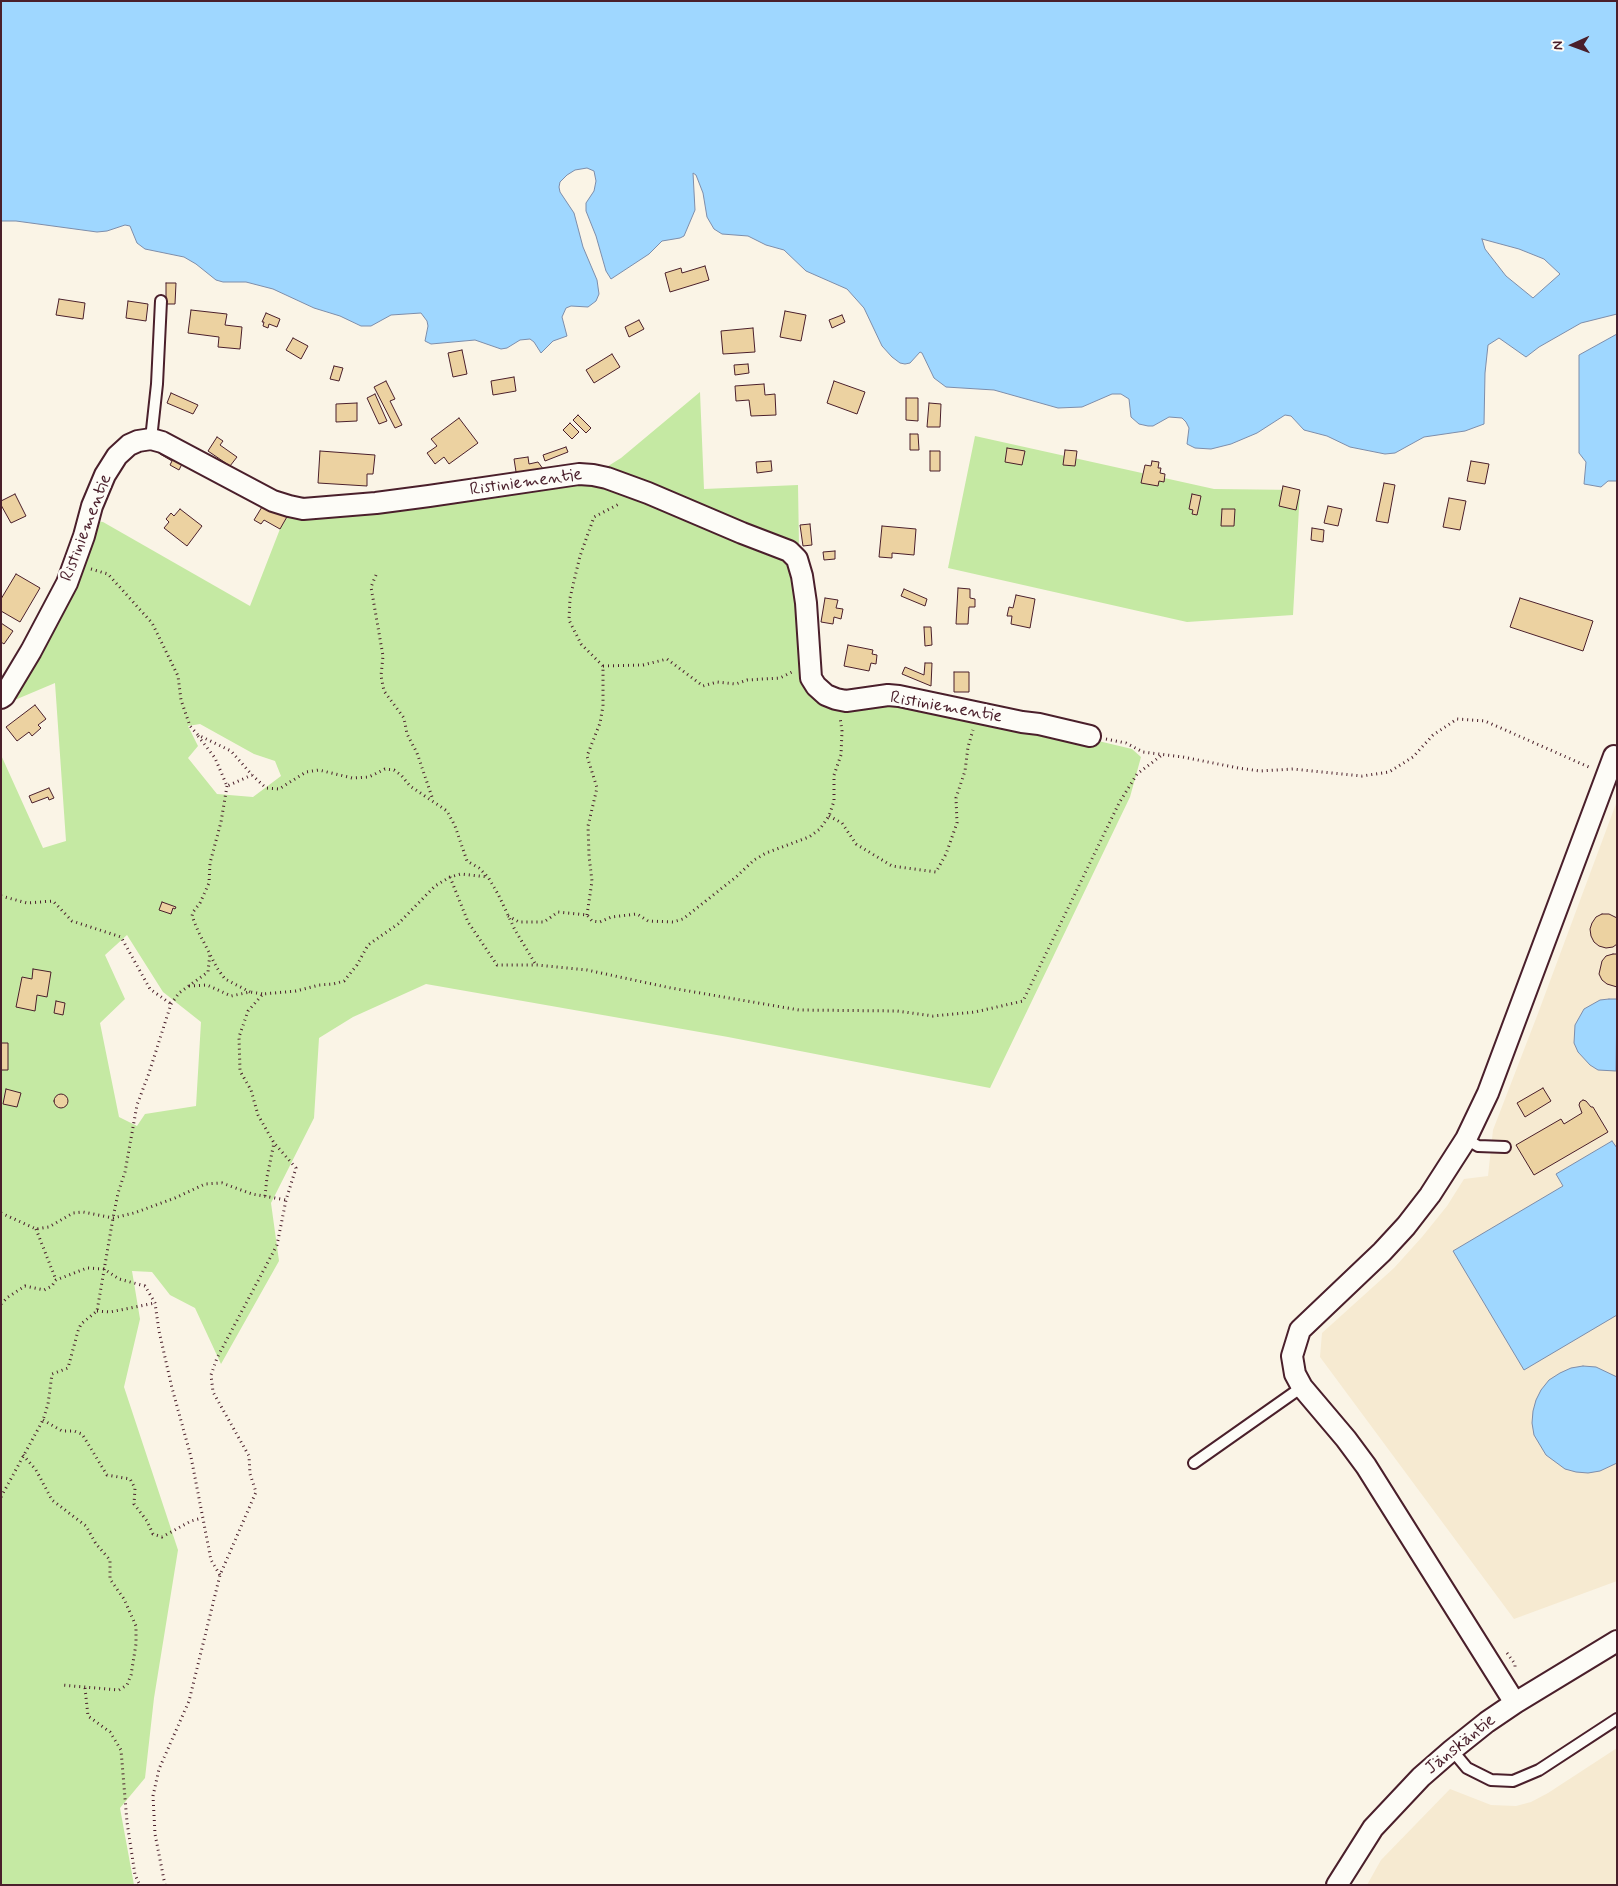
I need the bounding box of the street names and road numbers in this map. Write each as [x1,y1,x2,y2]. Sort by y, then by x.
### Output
street label: Ristiniementie [468,464,584,502]
street label: Ristiniementie [57,471,117,585]
street label: Ristiniementie [888,688,1004,728]
street label: Jänskäntie [1421,1710,1501,1780]

